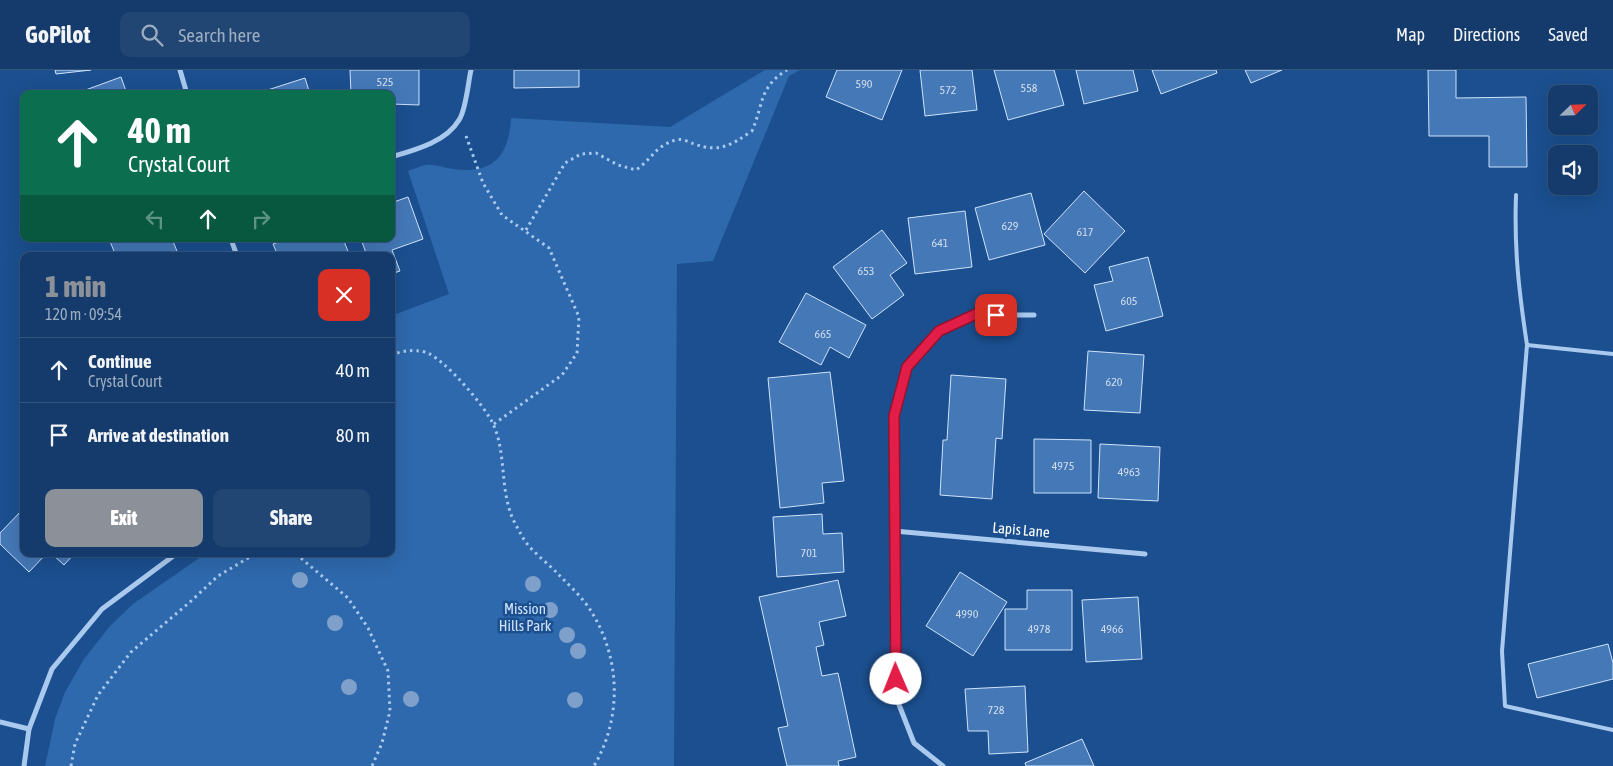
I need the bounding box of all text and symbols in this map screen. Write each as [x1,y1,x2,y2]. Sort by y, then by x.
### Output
search box [120,12,470,57]
text: GoPilot [25,21,90,48]
icon: search [138,21,166,49]
text: Search here [178,24,260,46]
text: Map [1396,24,1425,45]
text: Directions [1453,24,1520,45]
text: Saved [1548,24,1588,45]
house number: 525 [377,75,393,89]
house number: 590 [856,77,873,91]
house number: 558 [1021,81,1038,95]
house number: 572 [940,83,956,97]
north arrow [1548,85,1598,135]
map controls [1548,85,1598,195]
icon: ahead [45,110,110,175]
text: 40 m [128,110,191,150]
button: sound [1548,145,1598,195]
text: Crystal Court [128,151,230,177]
icon: left [141,205,169,233]
icon: ahead [194,205,222,233]
icon: right [247,205,275,233]
house number: 629 [1002,219,1019,233]
house number: 617 [1077,225,1094,239]
house number: 641 [932,236,949,250]
house number: 653 [858,264,874,278]
text: 1 min [45,269,106,303]
button: close [318,269,370,321]
pin [975,294,1017,336]
house number: 605 [1121,294,1137,308]
icon: arrive [982,301,1010,329]
text: 120 m · 09:54 [45,305,122,323]
house number: 665 [815,327,831,341]
text: Continue [88,350,152,372]
icon: ahead [45,356,73,384]
text: 40 m [336,359,370,381]
text: Crystal Court [88,372,162,390]
house number: 620 [1106,375,1123,389]
icon: arrive [45,421,73,449]
text: Arrive at destination [88,424,229,446]
text: 80 m [336,424,370,446]
house number: 4975 [1052,459,1074,473]
house number: 4963 [1118,465,1140,479]
button: Exit [45,489,203,547]
button: Share [213,489,370,547]
street label: Lapis Lane [992,519,1051,540]
house number: 701 [801,546,818,560]
park label: Mission Hills Park [499,600,552,634]
house number: 4990 [956,607,979,621]
house number: 4978 [1028,622,1051,636]
house number: 4966 [1101,622,1124,636]
position arrow [869,652,921,704]
house number: 728 [988,703,1005,717]

